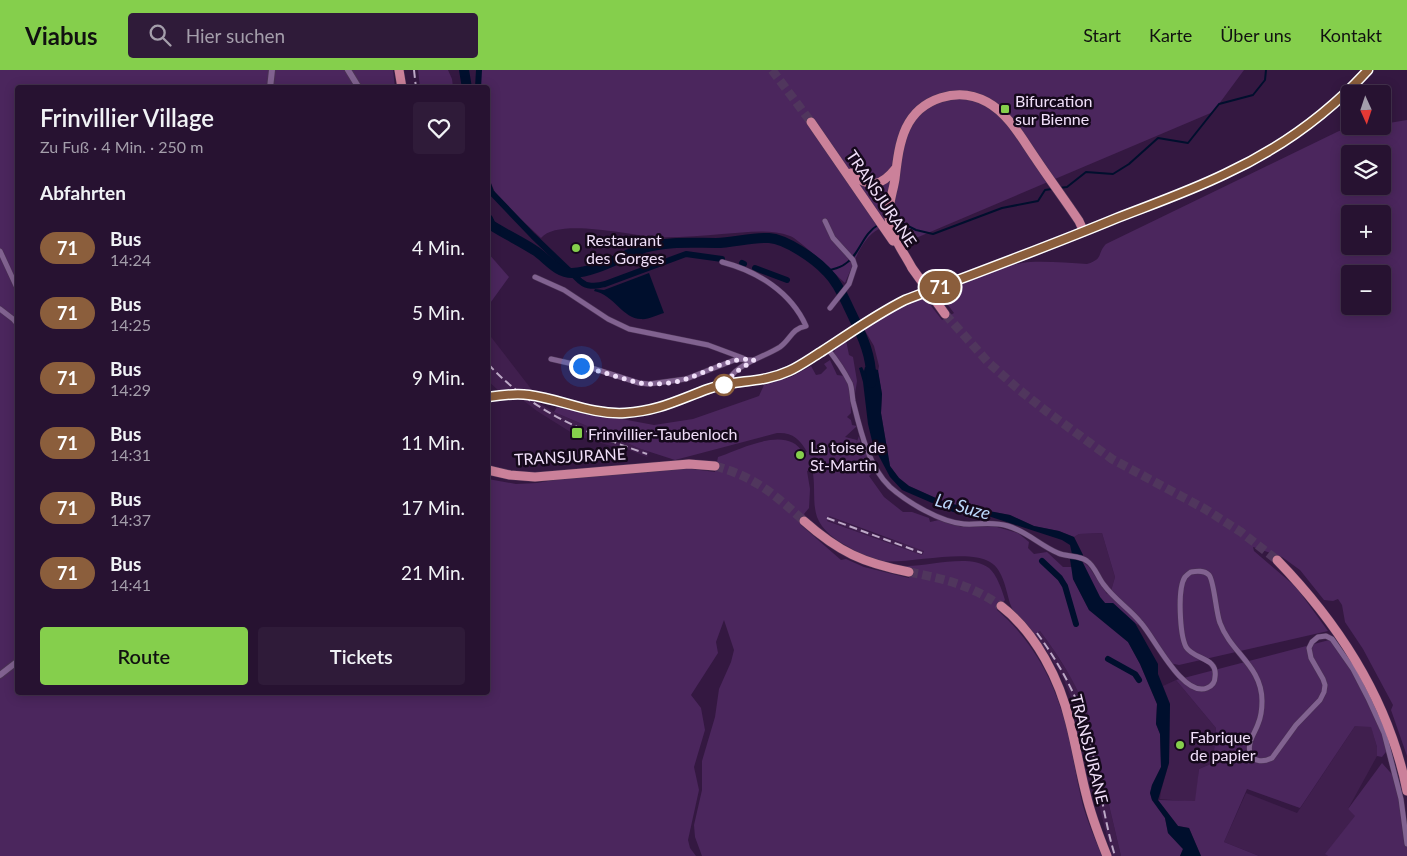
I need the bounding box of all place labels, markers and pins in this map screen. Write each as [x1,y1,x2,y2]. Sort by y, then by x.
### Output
place label: Bifurcation sur Bienne [1015,91,1092,128]
marker: Bifurcation sur Bienne [999,103,1011,115]
place label: Restaurant des Gorges [586,230,664,267]
marker: Restaurant des Gorges [570,242,582,254]
unlabelled marker [713,374,735,396]
place label: Frinvillier-Taubenloch [588,424,737,443]
marker: Frinvillier-Taubenloch [570,426,584,440]
place label: La toise de St-Martin [810,437,886,474]
marker: La toise de St-Martin [794,449,806,461]
place label: Fabrique de papier [1190,727,1256,764]
marker: Fabrique de papier [1174,739,1186,751]

